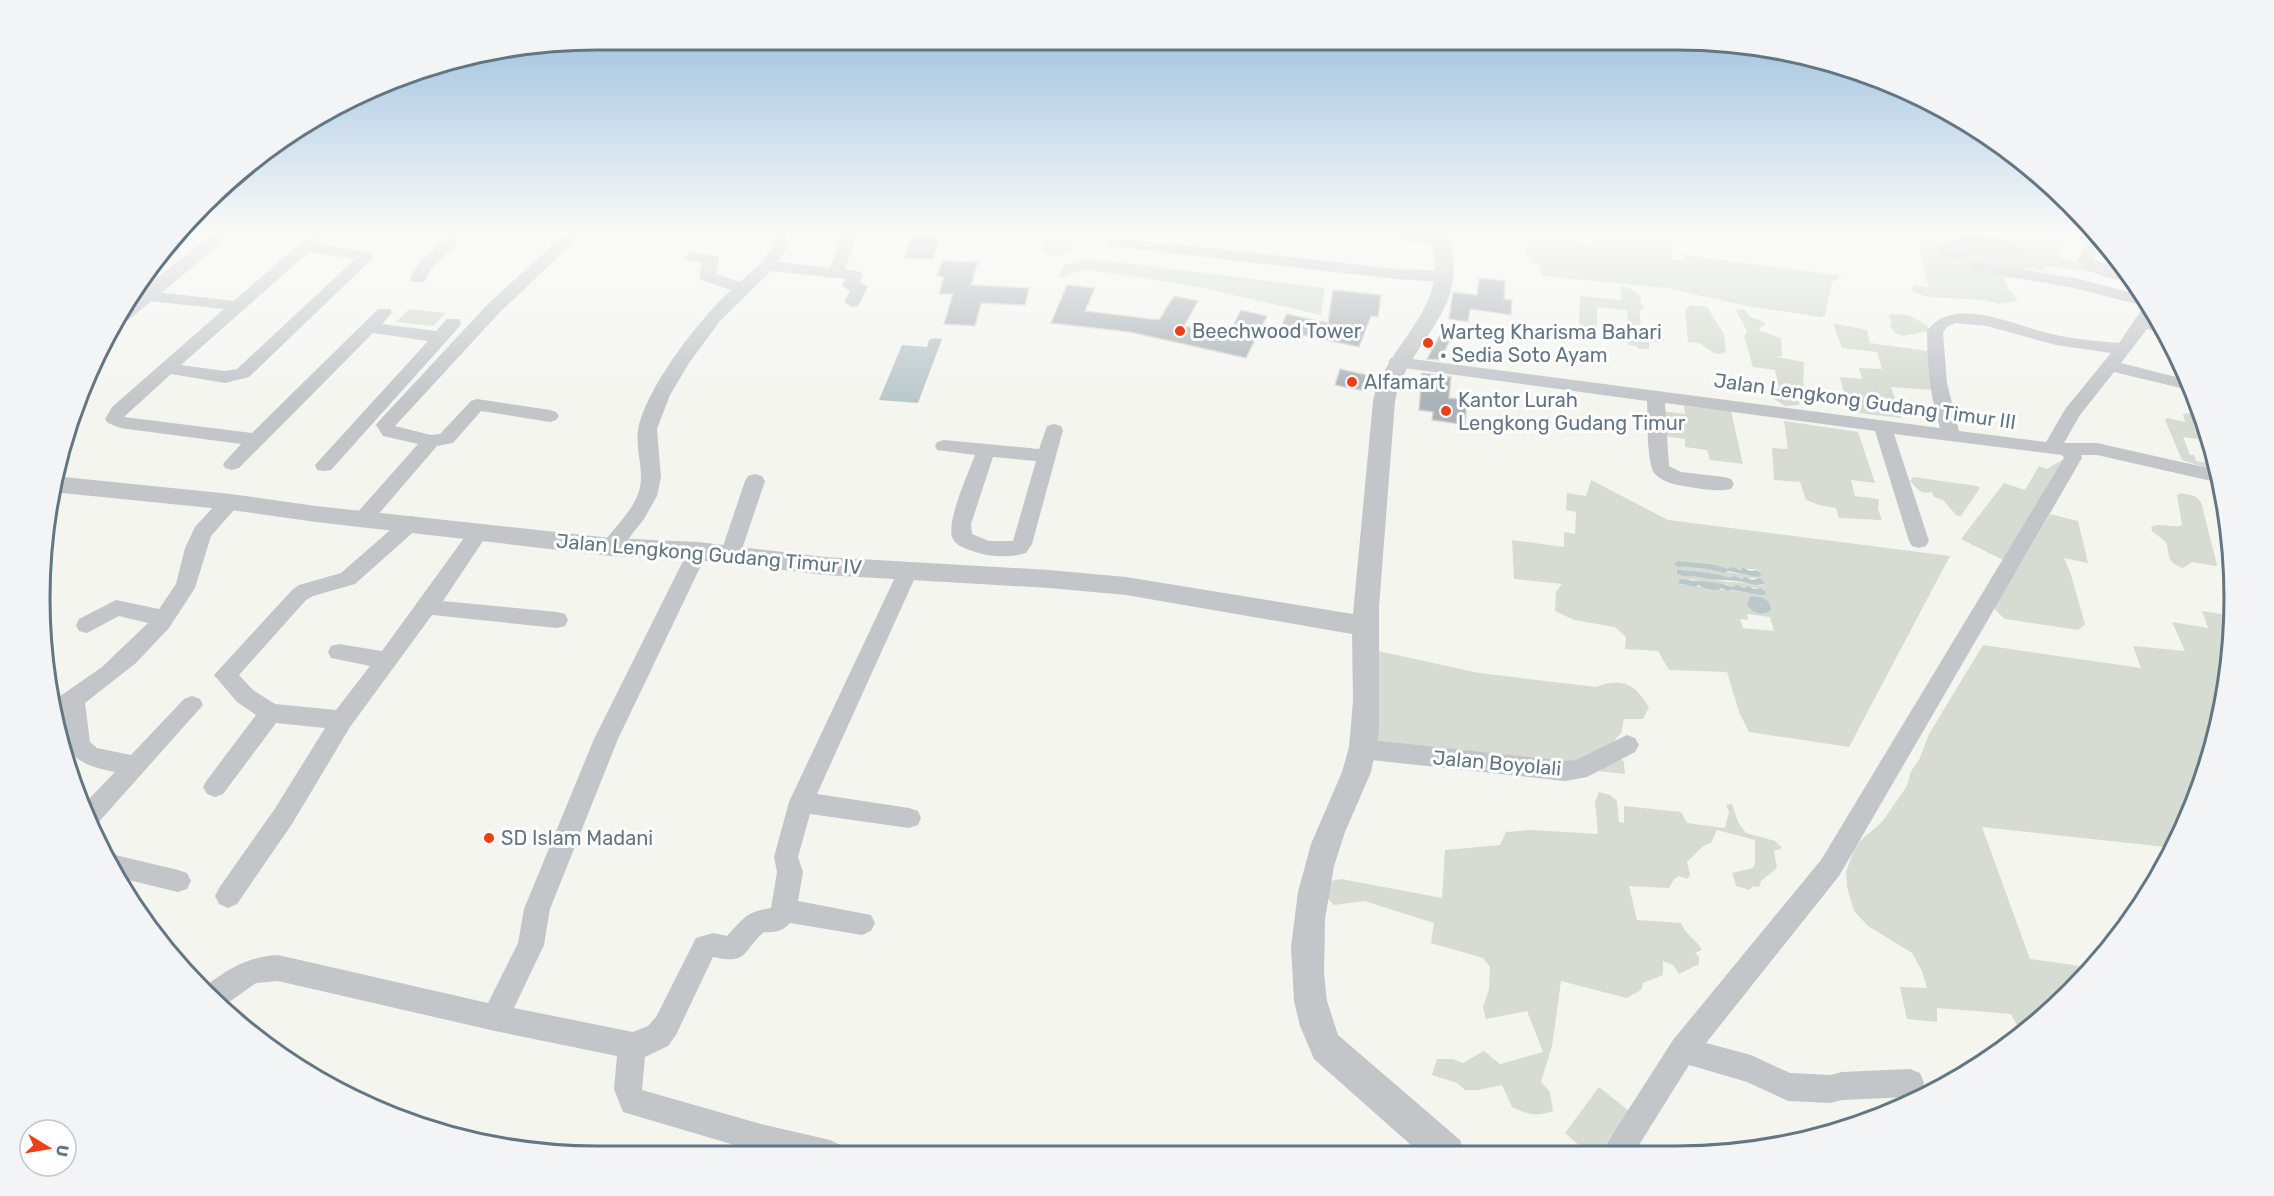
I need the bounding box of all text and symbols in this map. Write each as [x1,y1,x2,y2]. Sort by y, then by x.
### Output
place label: Beechwood Tower [1192,319,1362,343]
place label: Warteg Kharisma Bahari · Sedia Soto Ayam [1440,320,1662,367]
marker: Beechwood Tower [1173,324,1187,338]
marker: Warteg Kharisma Bahari · Sedia Soto Ayam [1421,336,1435,350]
street label: Jalan Lengkong Gudang Timur III [1712,368,2018,434]
place label: Alfamart [1364,370,1445,394]
marker: Alfamart [1345,375,1359,389]
place label: Kantor Lurah Lengkong Gudang Timur [1458,388,1686,435]
marker: Kantor Lurah Lengkong Gudang Timur [1439,404,1453,418]
street label: Jalan Lengkong Gudang Timur IV [555,529,863,579]
street label: Jalan Boyolali [1432,745,1562,781]
place label: SD Islam Madani [501,826,653,850]
marker: SD Islam Madani [482,831,496,845]
north arrow [18,1118,78,1178]
text: U [52,1143,73,1158]

